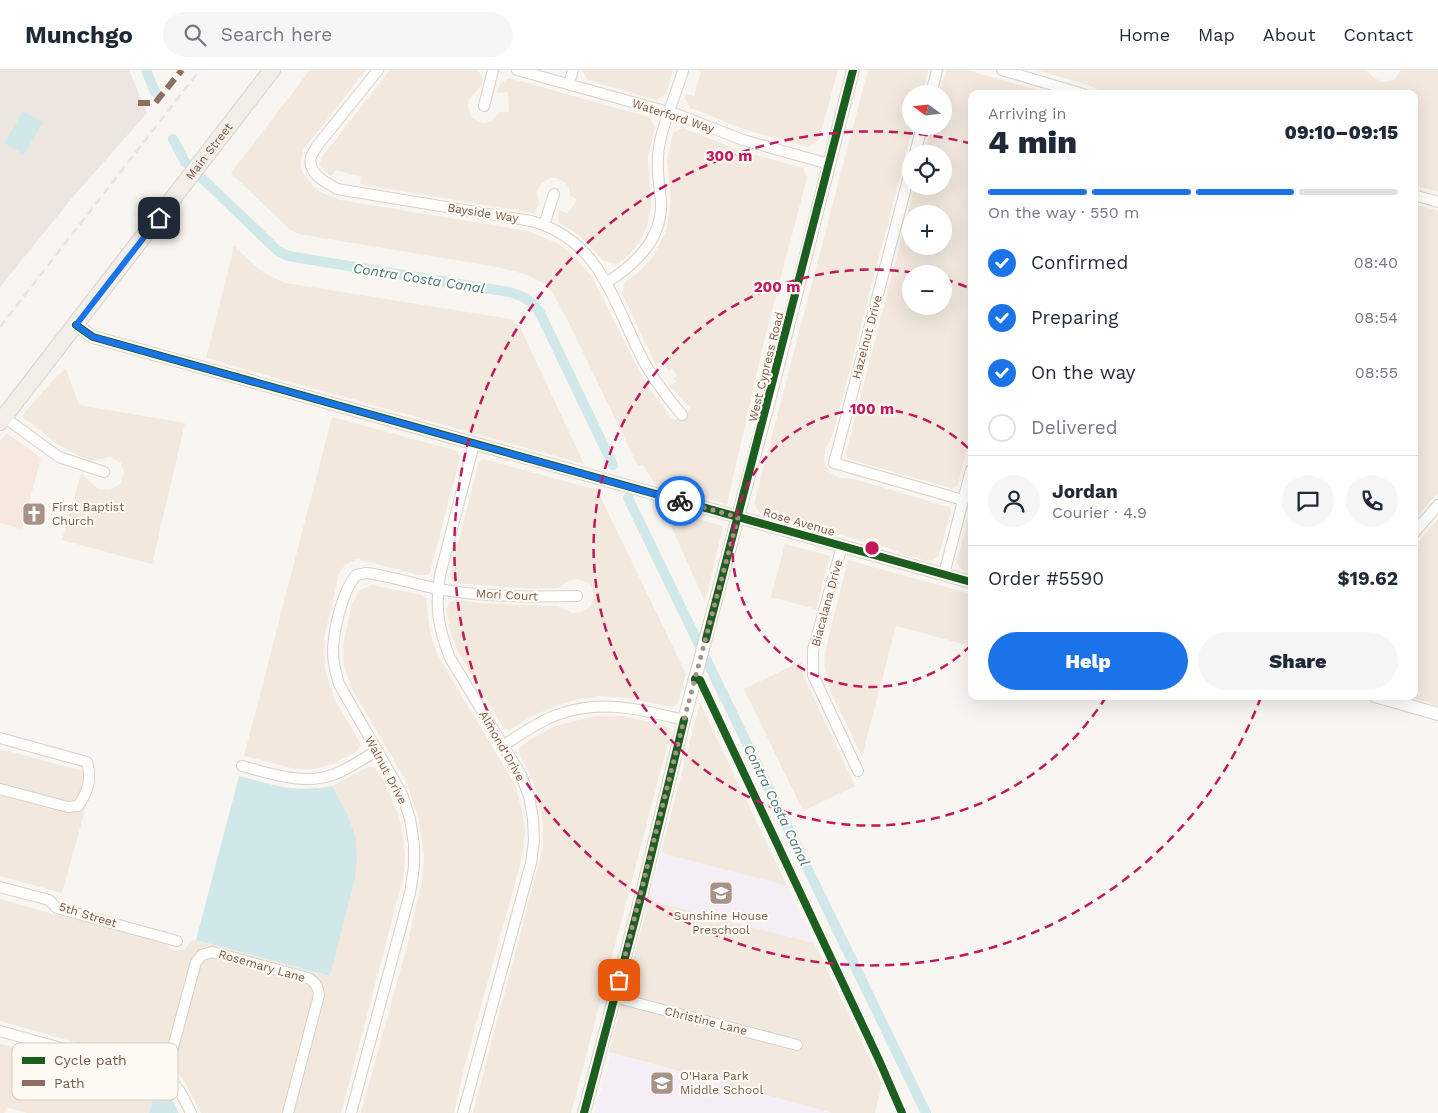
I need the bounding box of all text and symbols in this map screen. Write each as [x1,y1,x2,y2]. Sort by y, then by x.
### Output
search box [163,12,513,57]
text: Munchgo [25,21,133,49]
icon: search [181,21,209,49]
text: Search here [221,23,332,46]
text: Home [1119,24,1170,45]
text: Map [1198,24,1235,45]
text: About [1263,24,1315,45]
text: Contact [1343,24,1413,45]
north arrow [902,85,952,135]
map controls [902,85,952,315]
street label: Waterford Way [630,96,717,136]
text: Arriving in [988,104,1066,123]
street label: Main Street [183,120,235,183]
text: 09:10–09:15 [1285,121,1398,144]
text: 4 min [988,123,1077,161]
button: locate [902,145,952,195]
text: 300 m [706,147,752,165]
pin [138,197,180,239]
street label: Bayside Way [446,200,520,226]
text: On the way · 550 m [988,203,1139,222]
icon: home [145,204,173,232]
button: + [902,205,952,255]
icon: check [988,249,1016,277]
text: Confirmed [1031,251,1128,274]
text: 08:40 [1354,253,1398,272]
water label: Contra Costa Canal [352,260,486,296]
button: − [902,265,952,315]
text: 200 m [754,278,800,296]
street label: Hazelnut Drive [849,293,885,380]
icon: check [988,304,1016,332]
text: Preparing [1031,306,1118,329]
text: 08:54 [1354,308,1398,327]
street label: West Cypress Road [746,310,786,424]
icon: check [988,359,1016,387]
text: On the way [1031,361,1135,384]
text: 08:55 [1355,363,1398,382]
text: 100 m [850,400,894,418]
text: Delivered [1031,416,1118,439]
button: person [988,475,1040,527]
button: chat [1282,475,1334,527]
button: phone [1346,475,1398,527]
courier [655,476,705,526]
text: Jordan [1052,480,1118,503]
icon: bike [666,487,694,515]
place label: First Baptist Church [52,500,124,528]
church icon: First Baptist Church [21,501,47,527]
text: Courier · 4.9 [1052,503,1147,522]
street label: Rose Avenue [761,505,837,539]
centre of rings [863,539,881,557]
street label: Biacalana Drive [809,558,845,648]
text: Order #5590 [988,567,1104,590]
text: $19.62 [1338,567,1398,590]
street label: Mori Court [476,586,538,604]
button: Help [988,632,1188,690]
button: Share [1198,632,1398,690]
street label: Almond Drive [476,708,528,784]
street label: Walnut Drive [362,733,410,807]
water label: Contra Costa Canal [741,742,813,868]
school or university icon: Sunshine House Preschool [708,880,734,906]
street label: 5th Street [57,900,119,930]
place label: Sunshine House Preschool [674,909,768,937]
street label: Rosemary Lane [217,947,307,985]
pin [598,959,640,1001]
icon: bag [605,966,633,994]
street label: Christine Lane [663,1004,749,1038]
legend [12,1043,178,1100]
text: Cycle path [54,1052,127,1068]
place label: O'Hara Park Middle School [680,1069,763,1097]
school or university icon: O'Hara Park Middle School [649,1070,675,1096]
text: Path [54,1075,85,1091]

